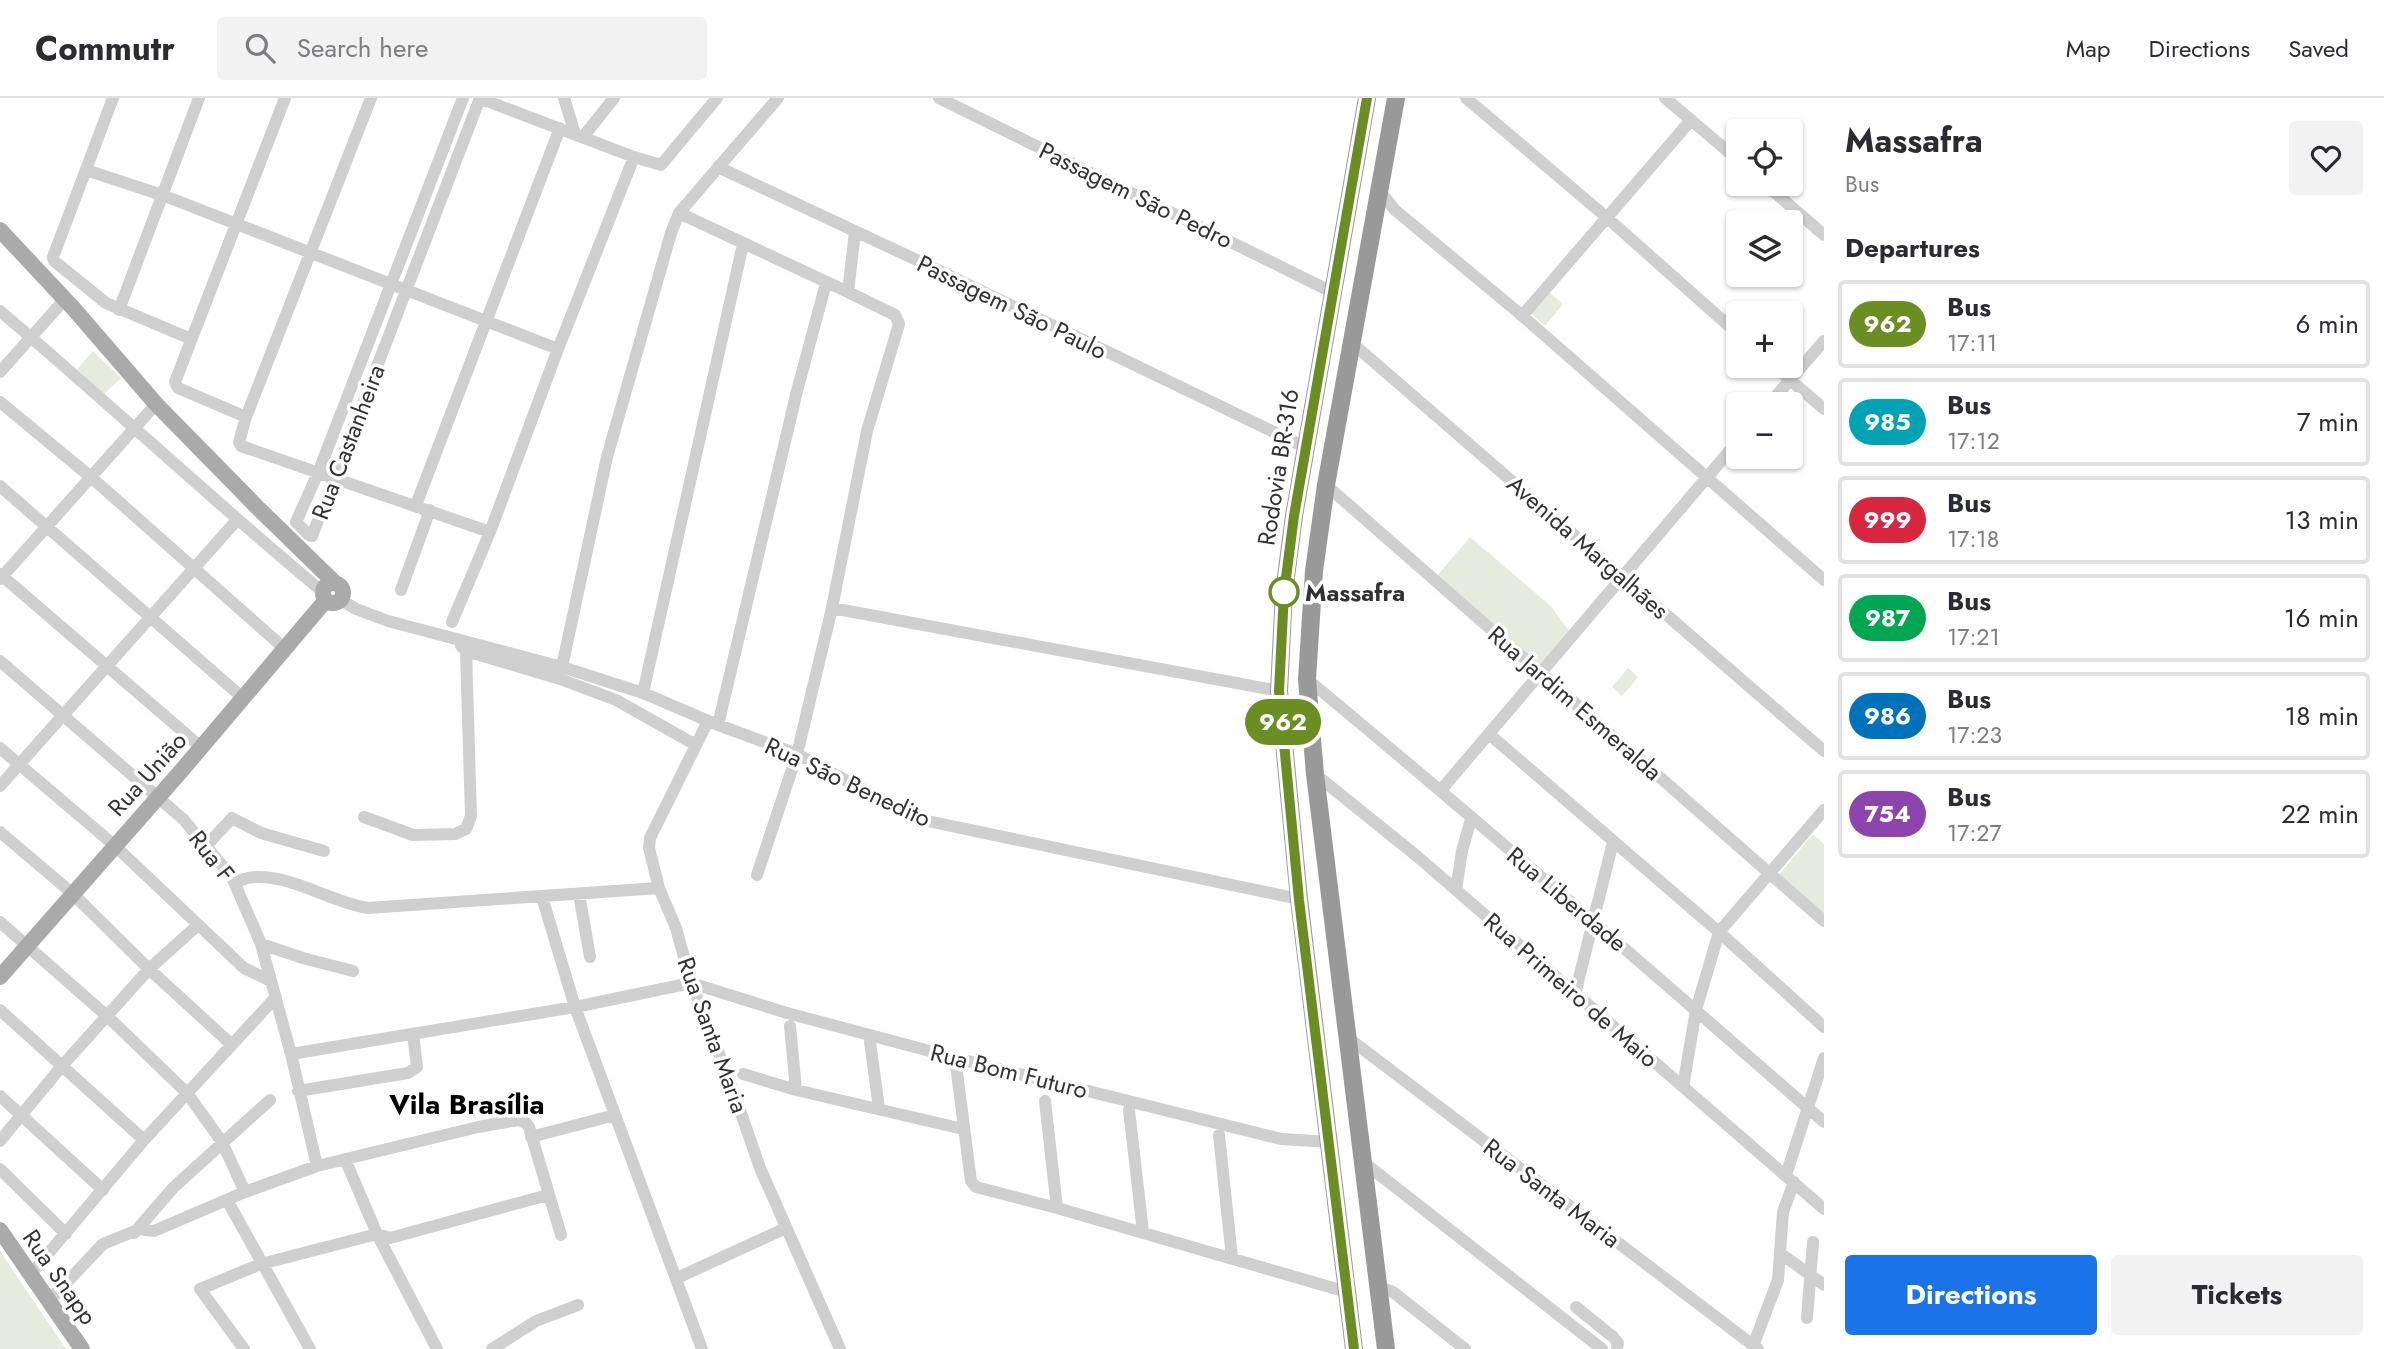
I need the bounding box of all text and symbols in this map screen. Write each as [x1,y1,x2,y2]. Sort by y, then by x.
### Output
search box [217,17,707,80]
text: Commutr [35,25,175,72]
icon: search [241,29,279,67]
text: Search here [297,29,428,67]
text: Map [2066,31,2111,66]
text: Directions [2149,31,2250,66]
text: Saved [2288,31,2349,66]
text: Massafra [1845,117,1983,164]
map controls [1726,119,1803,469]
button: locate [1726,119,1803,196]
button: heart [2289,121,2363,195]
street label: Passagem São Pedro [1033,133,1239,257]
text: Bus [1845,167,1879,201]
button: layers [1726,210,1803,287]
text: Departures [1845,229,1980,267]
street label: Passagem São Paulo [911,246,1113,368]
text: Bus [1947,288,1991,326]
button: + [1726,301,1803,378]
text: 6 min [2296,305,2359,343]
text: 962 [1864,306,1911,341]
text: 17:11 [1947,326,1997,360]
street label: Rua Castanheira [302,359,394,525]
street label: Rodovia BR-316 [1248,386,1308,548]
text: Bus [1947,386,1991,424]
button: − [1726,392,1803,469]
text: 7 min [2297,403,2359,441]
text: 985 [1864,404,1911,439]
text: 17:12 [1947,424,2000,458]
street label: Avenida Margalhães [1499,467,1677,627]
text: Bus [1947,484,1991,522]
text: 13 min [2285,501,2359,539]
text: 999 [1863,502,1912,537]
text: 17:18 [1947,522,1999,556]
place label: Massafra [1305,575,1405,610]
marker: Massafra [1269,577,1299,607]
text: Bus [1947,582,1991,620]
text: 16 min [2284,599,2359,637]
text: 987 [1865,600,1910,635]
street label: Rua Jardim Esmeralda [1480,617,1670,789]
text: 17:21 [1947,620,2000,654]
text: Bus [1947,680,1991,718]
text: 18 min [2285,697,2359,735]
text: 986 [1864,698,1911,733]
line badge: 962 [1243,699,1323,745]
text: 962 [1259,704,1307,739]
text: 17:23 [1947,718,2002,752]
street label: Rua União [99,724,195,824]
street label: Rua São Benedito [759,728,937,836]
text: Bus [1947,778,1991,816]
text: 22 min [2281,795,2359,833]
text: 754 [1864,796,1911,831]
text: 17:27 [1947,816,2002,850]
street label: Rua F [181,823,243,889]
street label: Rua Liberdade [1499,838,1635,960]
street label: Rua Primeiro de Maio [1476,904,1666,1076]
street label: Rua Santa Maria [669,952,757,1118]
street label: Rua Bom Futuro [927,1035,1091,1107]
district label: Vila Brasília [388,1084,545,1125]
street label: Rua Santa Maria [1476,1130,1628,1256]
street label: Rua Snapp [14,1222,106,1332]
button: Directions [1845,1255,2097,1335]
button: Tickets [2111,1255,2363,1335]

